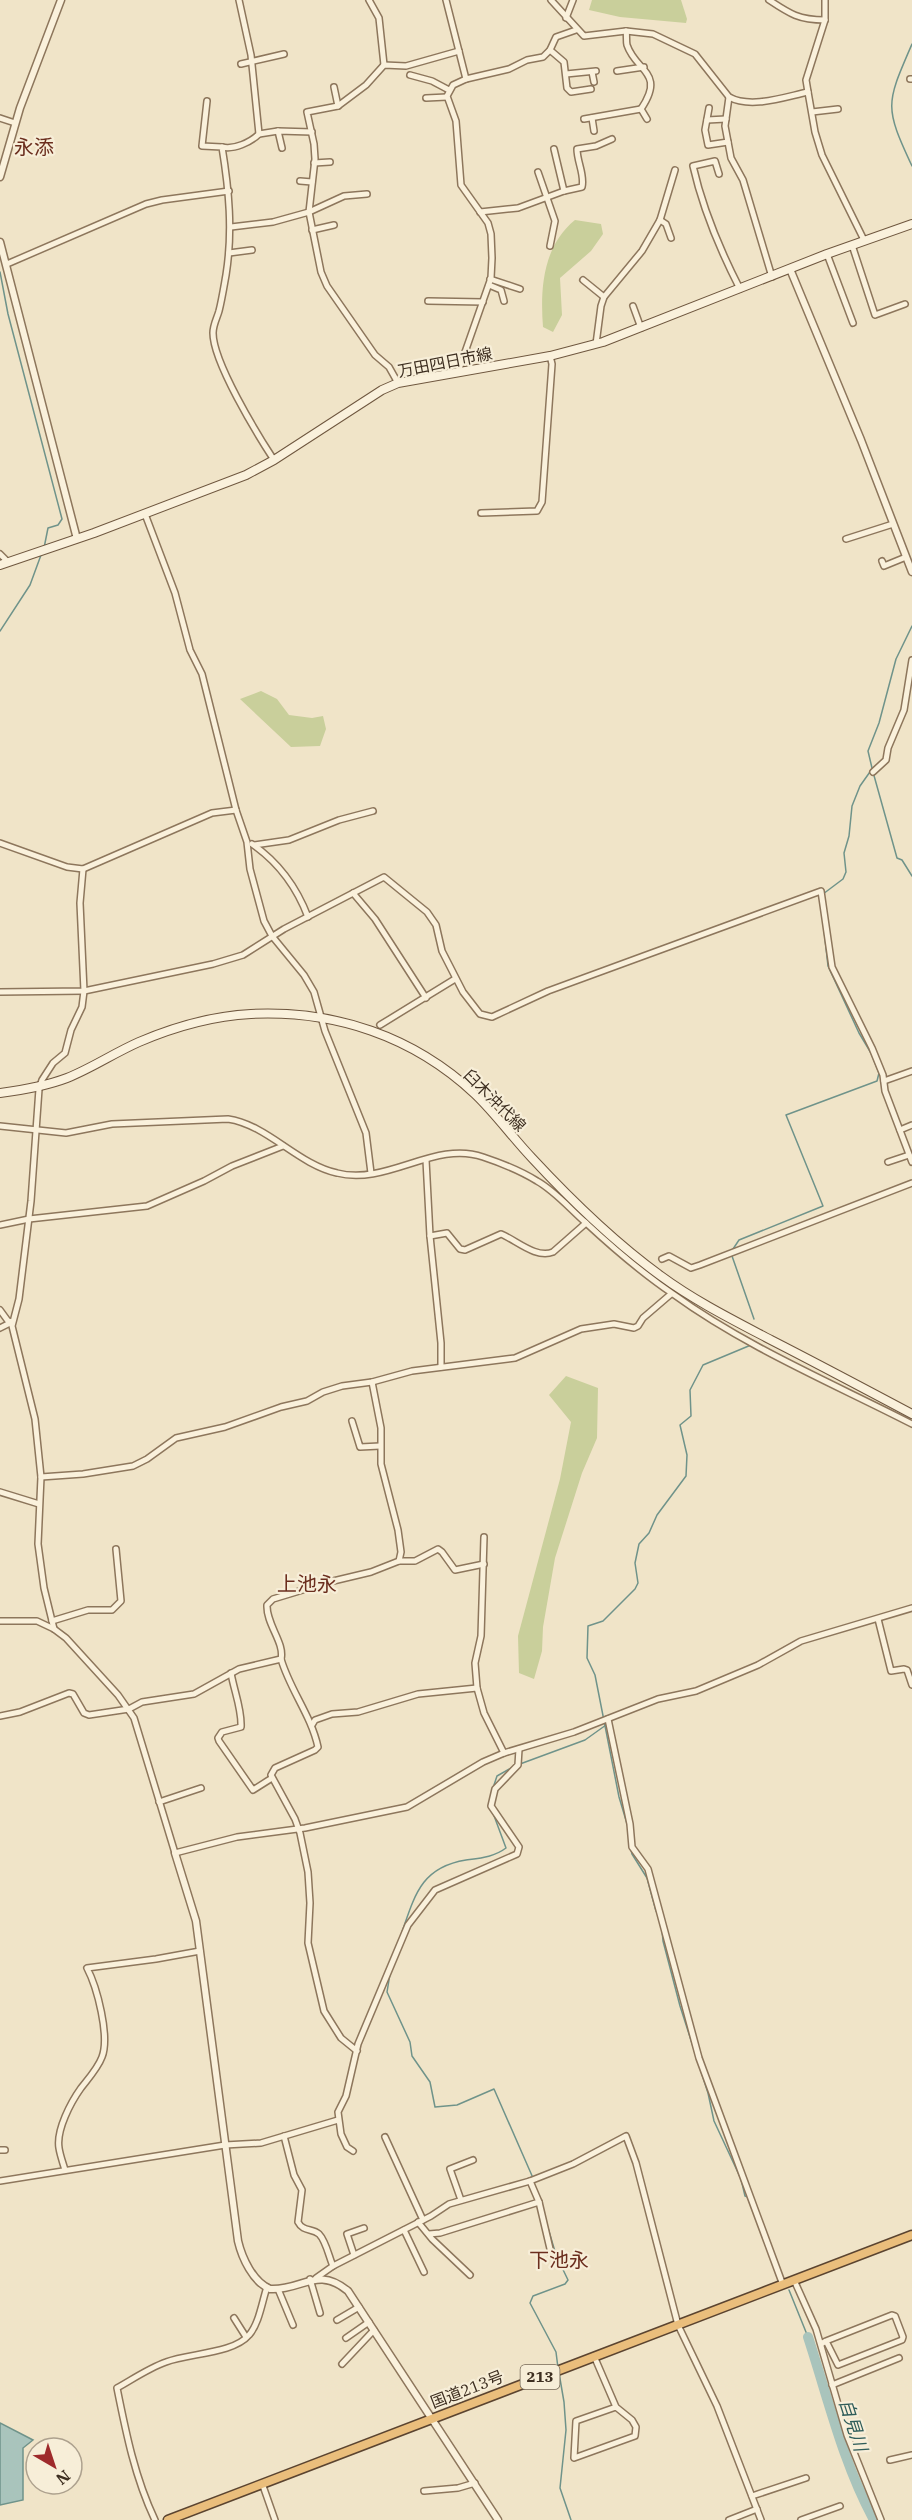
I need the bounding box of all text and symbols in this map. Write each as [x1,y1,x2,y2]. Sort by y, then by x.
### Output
district label: 永添 [14,133,54,160]
street label: 万田四日市線 [396,343,494,381]
street label: 臼木沖代線 [460,1065,530,1135]
district label: 上池永 [277,1570,337,1597]
district label: 下池永 [529,2246,589,2273]
road number: 213 [520,2365,560,2389]
street label: 国道213号 [428,2366,506,2412]
water label: 自見川 [834,2396,873,2456]
north arrow [24,2436,84,2496]
text: N [52,2466,75,2489]

